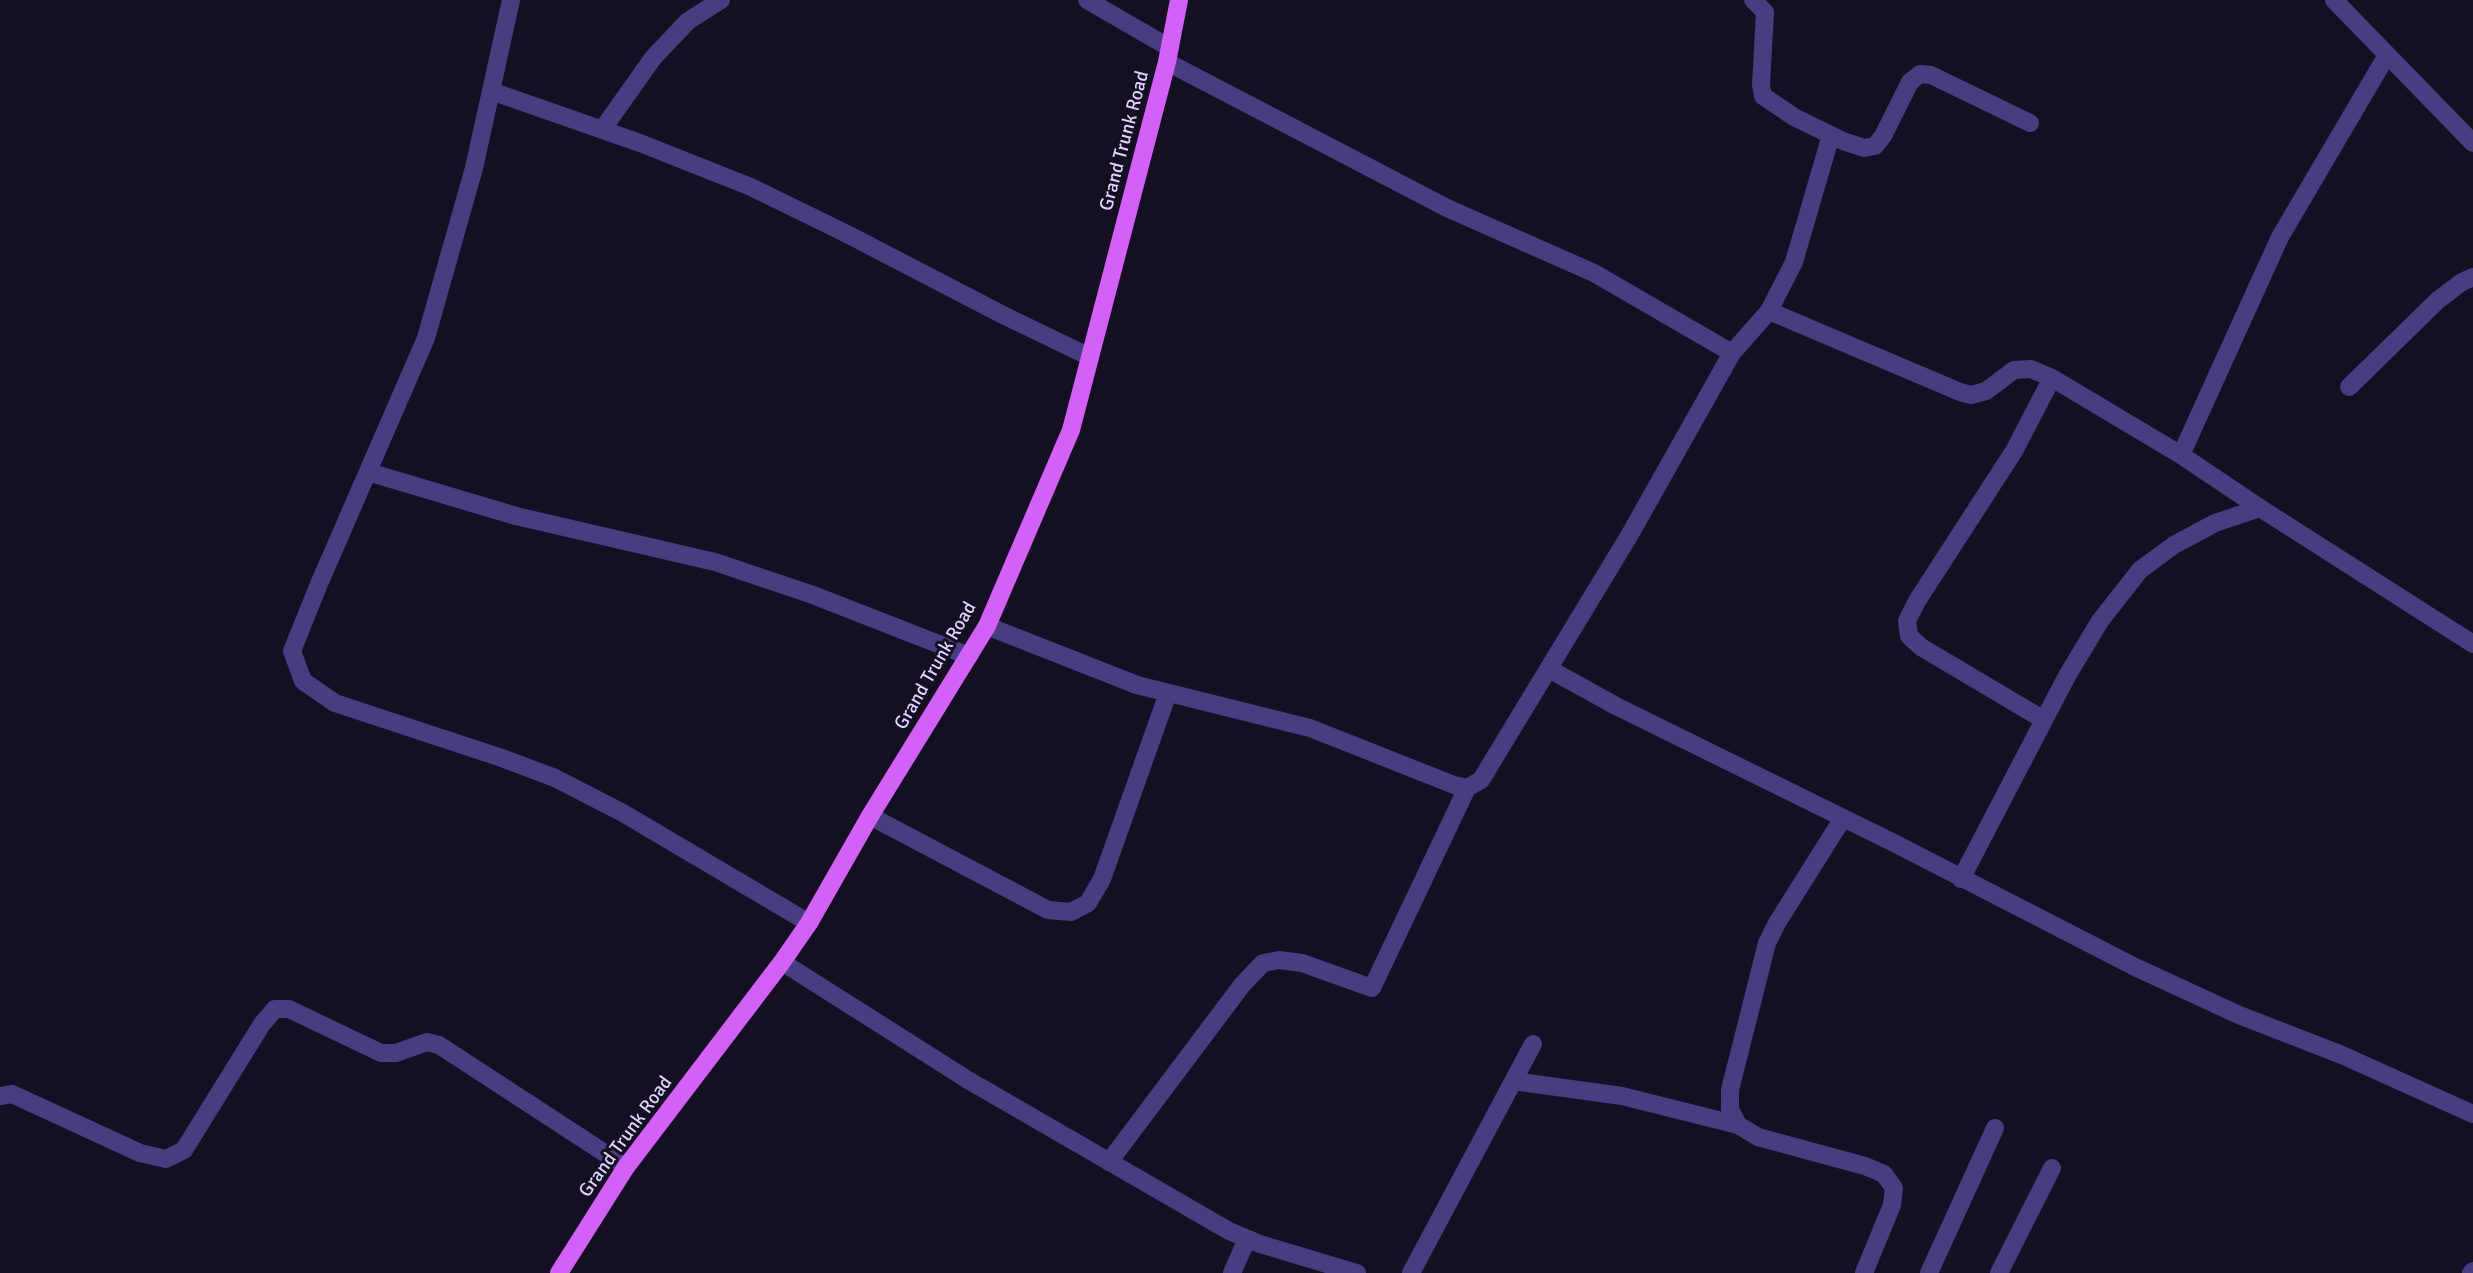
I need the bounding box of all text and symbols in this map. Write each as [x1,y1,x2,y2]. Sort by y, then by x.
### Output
street label: Grand Trunk Road [1095,69,1155,213]
street label: Grand Trunk Road [890,598,982,734]
street label: Grand Trunk Road [574,1072,678,1202]

